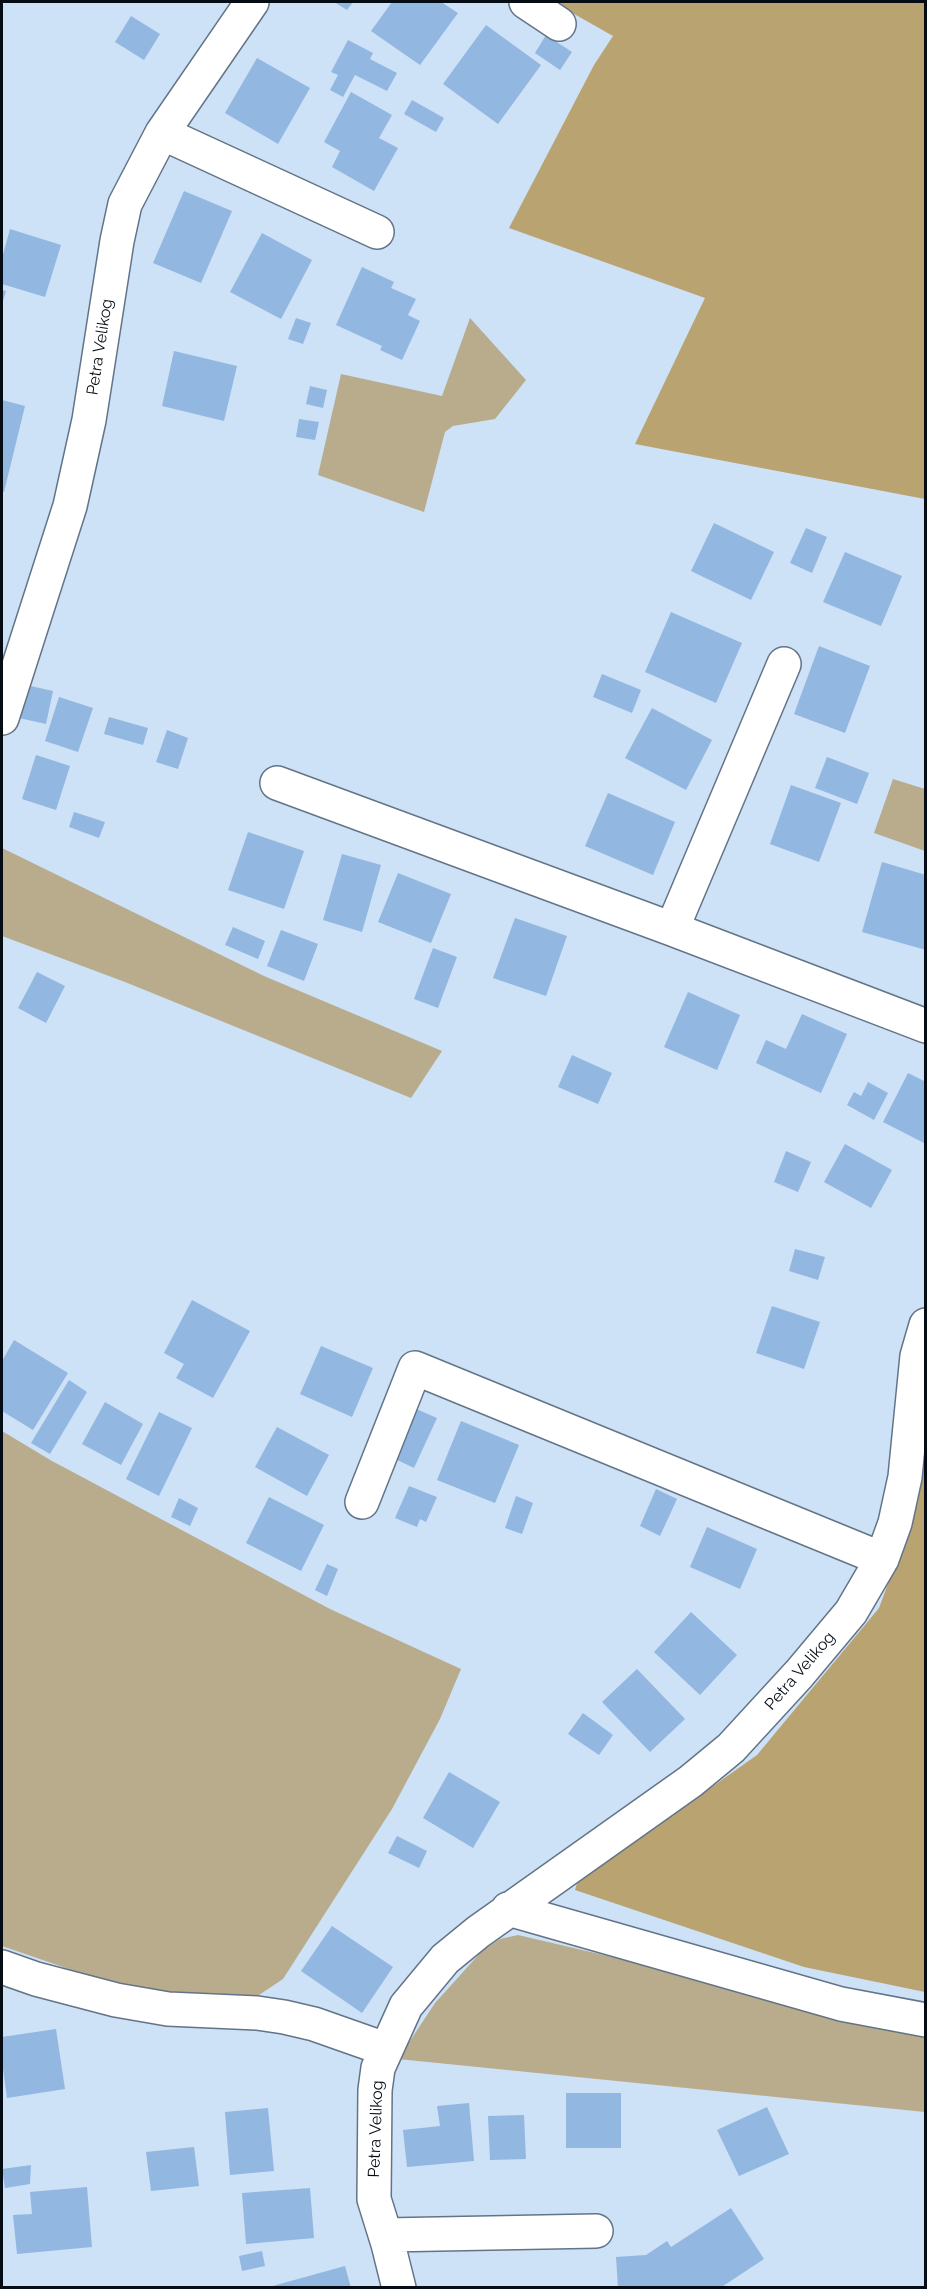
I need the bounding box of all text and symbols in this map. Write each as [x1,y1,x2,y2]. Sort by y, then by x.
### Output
street label: Petra Velikog [83,297,117,397]
street label: Petra Velikog [761,1628,839,1714]
street label: Petra Velikog [365,2080,387,2178]

